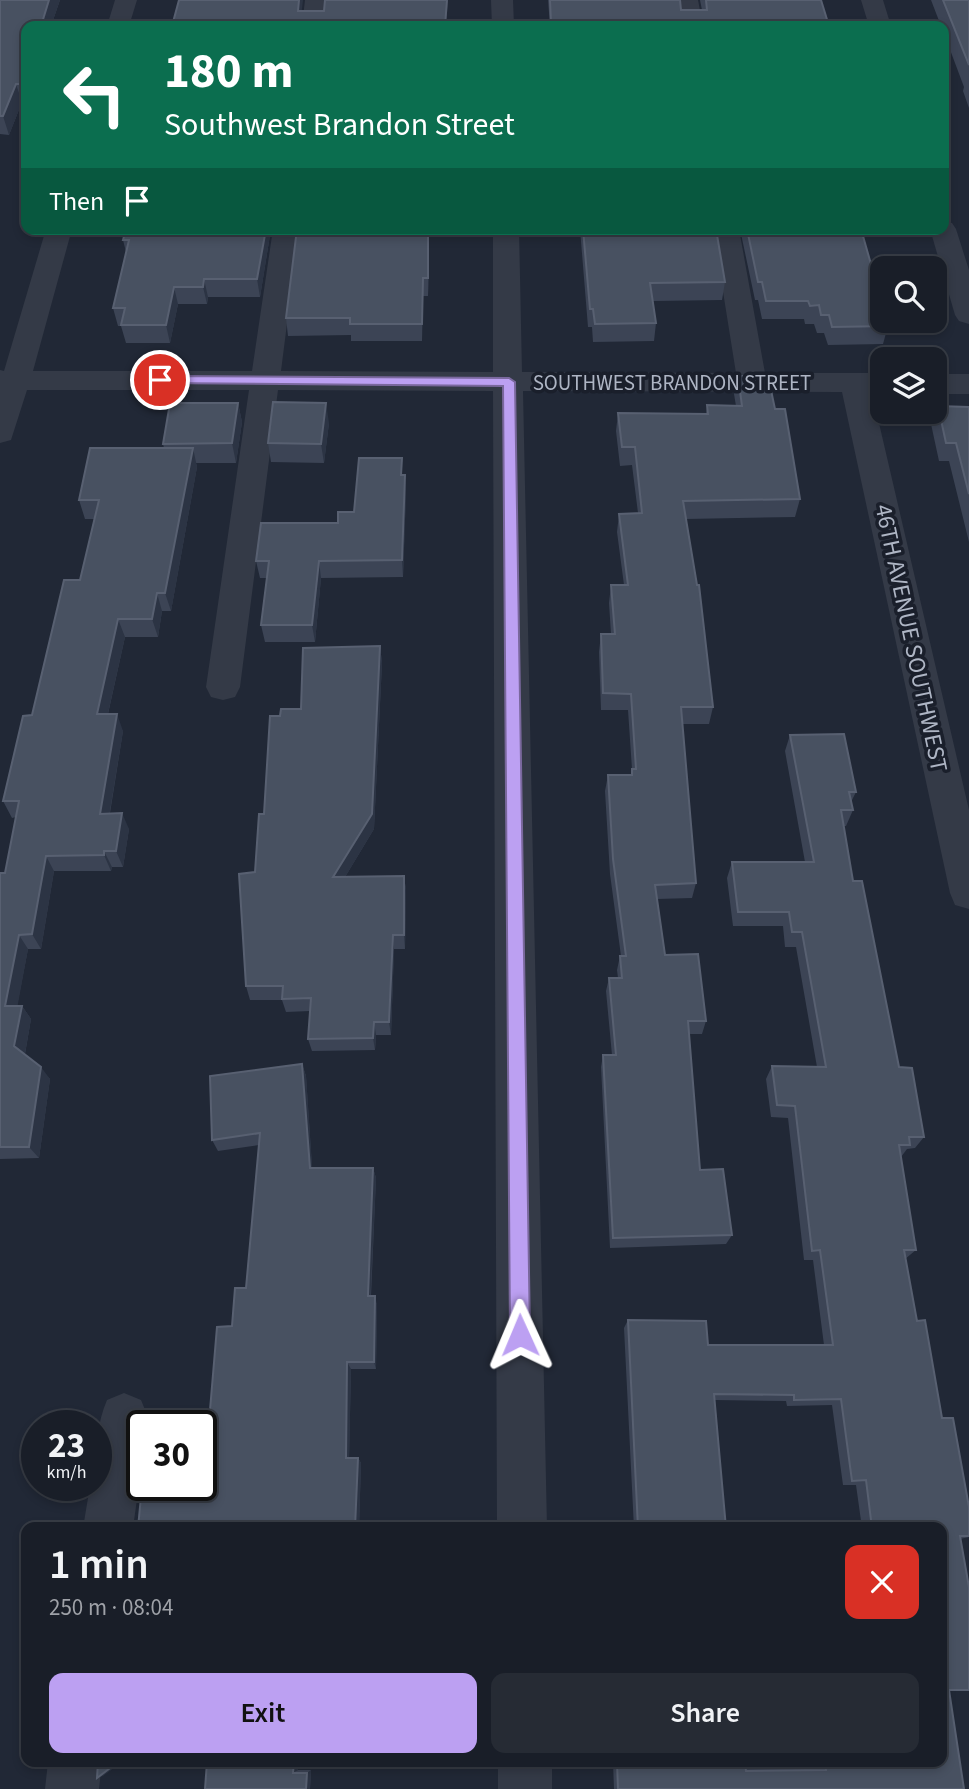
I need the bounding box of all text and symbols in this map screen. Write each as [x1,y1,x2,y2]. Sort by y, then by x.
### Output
text: 180 m [164,37,293,107]
icon: left [49,49,140,140]
text: Southwest Brandon Street [164,102,515,148]
icon: arrive [118,182,156,220]
text: Then [49,183,104,220]
map controls [870,256,947,424]
button: search [870,256,947,333]
button: layers [870,347,947,424]
pin [130,350,190,410]
icon: arrive [141,361,179,399]
street label: SOUTHWEST BRANDON STREET [533,368,811,398]
street label: 46TH AVENUE SOUTHWEST [866,501,957,775]
position arrow [483,1298,557,1372]
speed limit sign: 30 [126,1410,217,1501]
text: 23 [48,1421,85,1471]
text: km/h [47,1460,86,1485]
text: 1 min [49,1535,149,1595]
button: close [845,1545,919,1619]
text: 250 m · 08:04 [49,1591,173,1624]
button: Exit [49,1673,477,1753]
button: Share [491,1673,919,1753]

